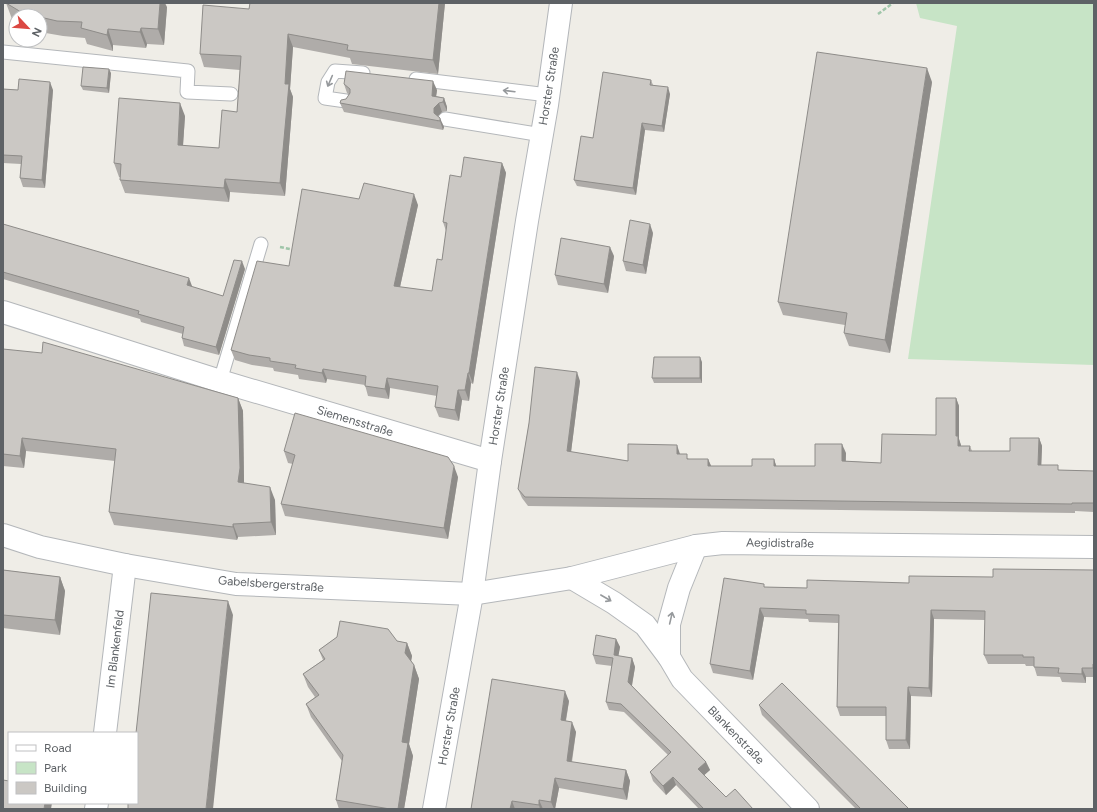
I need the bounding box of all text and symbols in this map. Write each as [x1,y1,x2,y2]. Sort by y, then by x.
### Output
north arrow [8,8,48,48]
text: N [29,25,44,39]
street label: Horster Straße [536,45,562,126]
one-way arrow [326,74,334,86]
one-way arrow [503,87,516,94]
street label: Horster Straße [486,365,512,446]
street label: Siemensstraße [315,403,395,439]
street label: Aegidistraße [746,535,814,551]
street label: Gabelsbergerstraße [218,573,325,595]
one-way arrow [600,594,612,602]
street label: Im Blankenfeld [103,609,127,689]
one-way arrow [667,612,675,625]
street label: Horster Straße [435,685,463,766]
street label: Blankenstraße [705,703,768,767]
legend [8,732,138,804]
text: Road [44,741,72,755]
text: Park [44,761,67,775]
text: Building [44,781,87,795]

